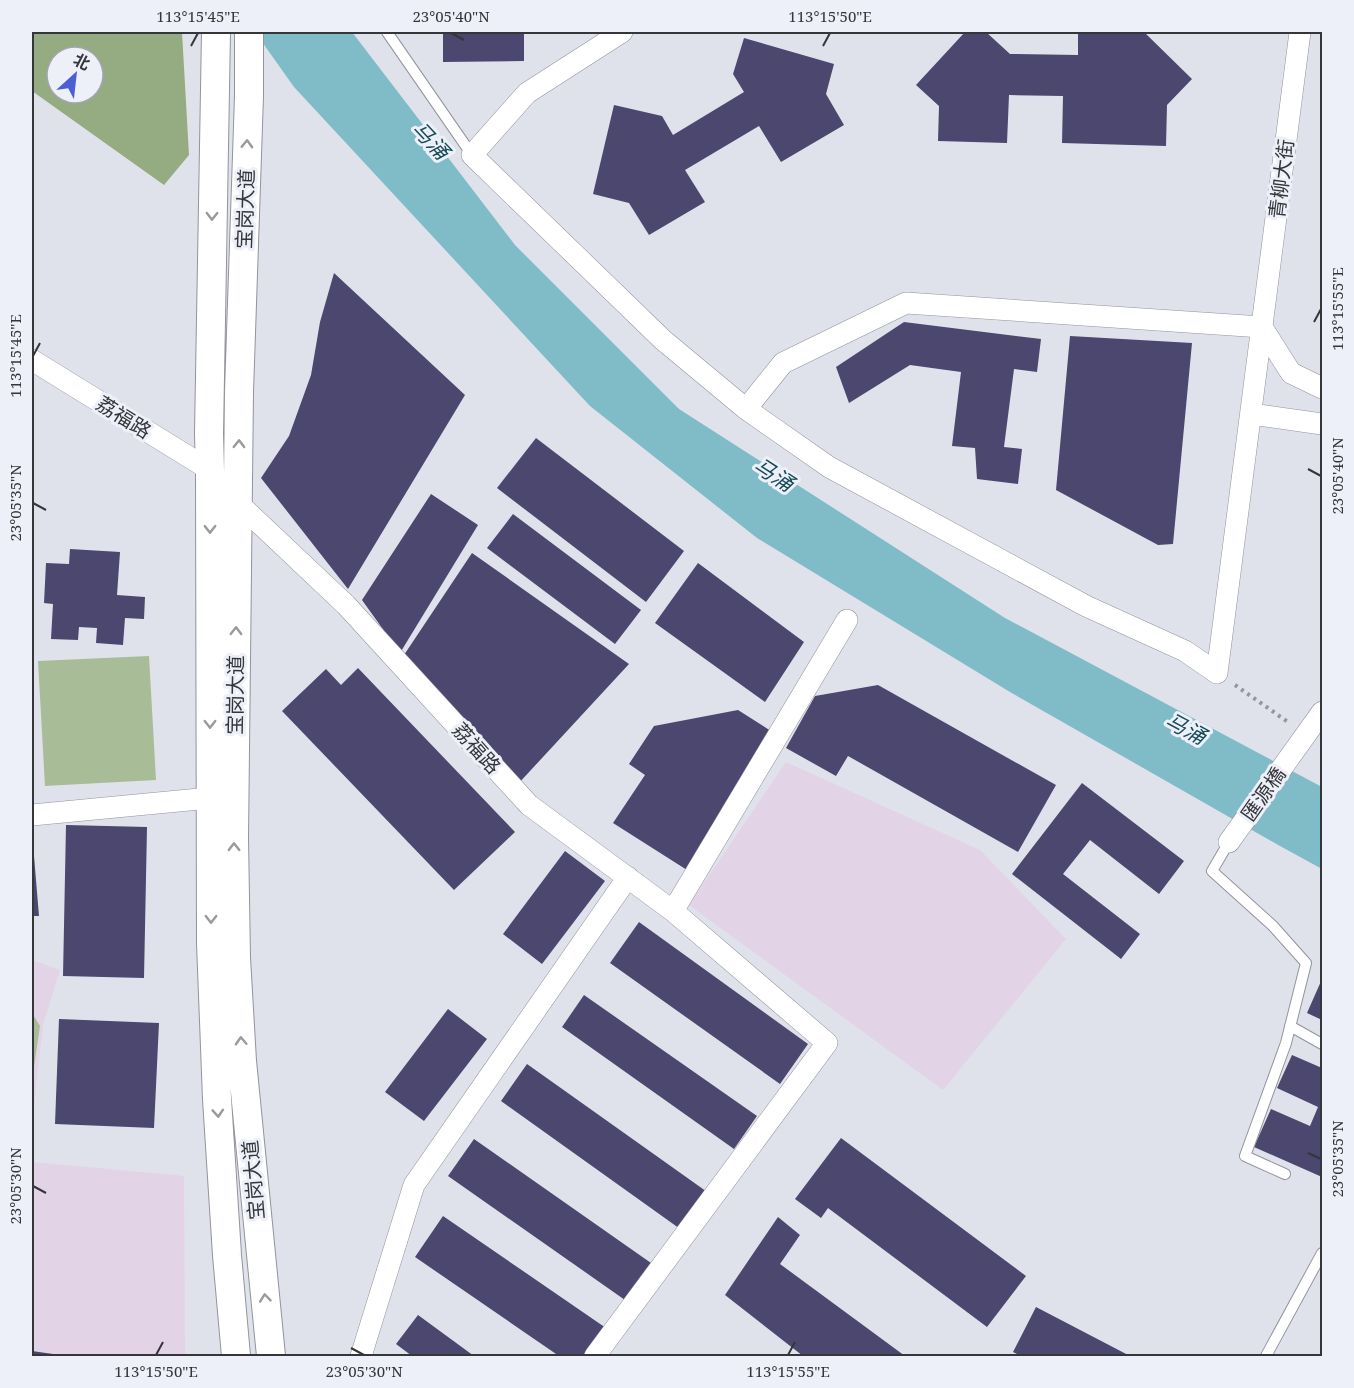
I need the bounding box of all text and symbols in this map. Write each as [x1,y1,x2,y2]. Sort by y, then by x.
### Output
text: 113°15'45"E [156,6,240,26]
text: 23°05'40"N [412,6,490,26]
text: 113°15'50"E [788,6,872,26]
north arrow [45,45,105,105]
text: 北 [70,48,94,75]
water label: 马涌 [406,115,457,166]
street label: 青柳大街 [1263,138,1299,220]
one-way arrow [241,140,254,149]
street label: 宝岗大道 [230,169,260,249]
one-way arrow [206,211,218,220]
text: 113°15'55"E [1327,267,1347,351]
text: 113°15'45"E [5,314,25,398]
street label: 荔福路 [91,390,157,444]
text: 23°05'40"N [1327,437,1347,515]
one-way arrow [232,440,245,449]
water label: 马涌 [749,451,801,498]
text: 23°05'35"N [5,464,25,542]
one-way arrow [204,524,216,533]
one-way arrow [230,626,242,635]
street label: 宝岗大道 [221,655,249,735]
water label: 马涌 [1161,706,1213,751]
street label: 荔福路 [447,717,507,779]
one-way arrow [204,719,216,728]
street label: 匯源橋 [1235,762,1291,826]
one-way arrow [228,842,240,851]
one-way arrow [205,914,217,923]
one-way arrow [235,1037,248,1046]
one-way arrow [211,1109,224,1118]
text: 23°05'35"N [1327,1120,1347,1198]
street label: 宝岗大道 [236,1139,270,1221]
text: 23°05'30"N [5,1147,25,1225]
one-way arrow [259,1294,272,1303]
text: 113°15'50"E [114,1361,198,1381]
text: 23°05'30"N [325,1361,403,1381]
text: 113°15'55"E [746,1361,830,1381]

